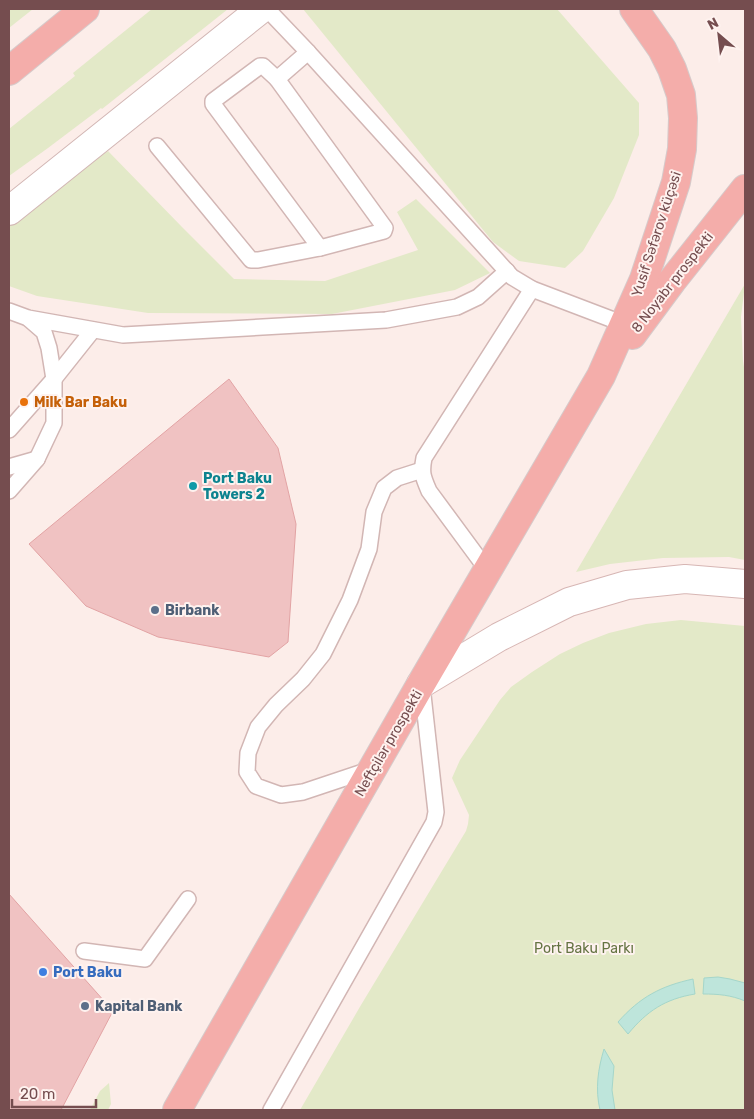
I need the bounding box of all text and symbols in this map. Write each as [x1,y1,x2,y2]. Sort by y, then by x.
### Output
north arrow [694,10,744,60]
text: N [705,14,722,34]
street label: Yusif Səfərov küçəsi [628,169,685,299]
street label: 8 Noyabr prospekti [628,229,717,336]
place label: Milk Bar Baku [34,394,127,411]
marker: Milk Bar Baku [18,396,30,408]
place label: Port Baku Towers 2 [203,470,272,503]
marker: Port Baku Towers 2 [187,480,199,492]
place label: Birbank [165,602,220,619]
marker: Birbank [149,604,161,616]
street label: Neftçilər prospekti [351,687,426,799]
park label: Port Baku Parkı [534,940,634,957]
place label: Port Baku [53,964,122,981]
marker: Port Baku [37,966,49,978]
place label: Kapital Bank [95,998,183,1015]
marker: Kapital Bank [79,1000,91,1012]
scale bar [12,1076,96,1108]
text: 20 m [20,1085,55,1103]

